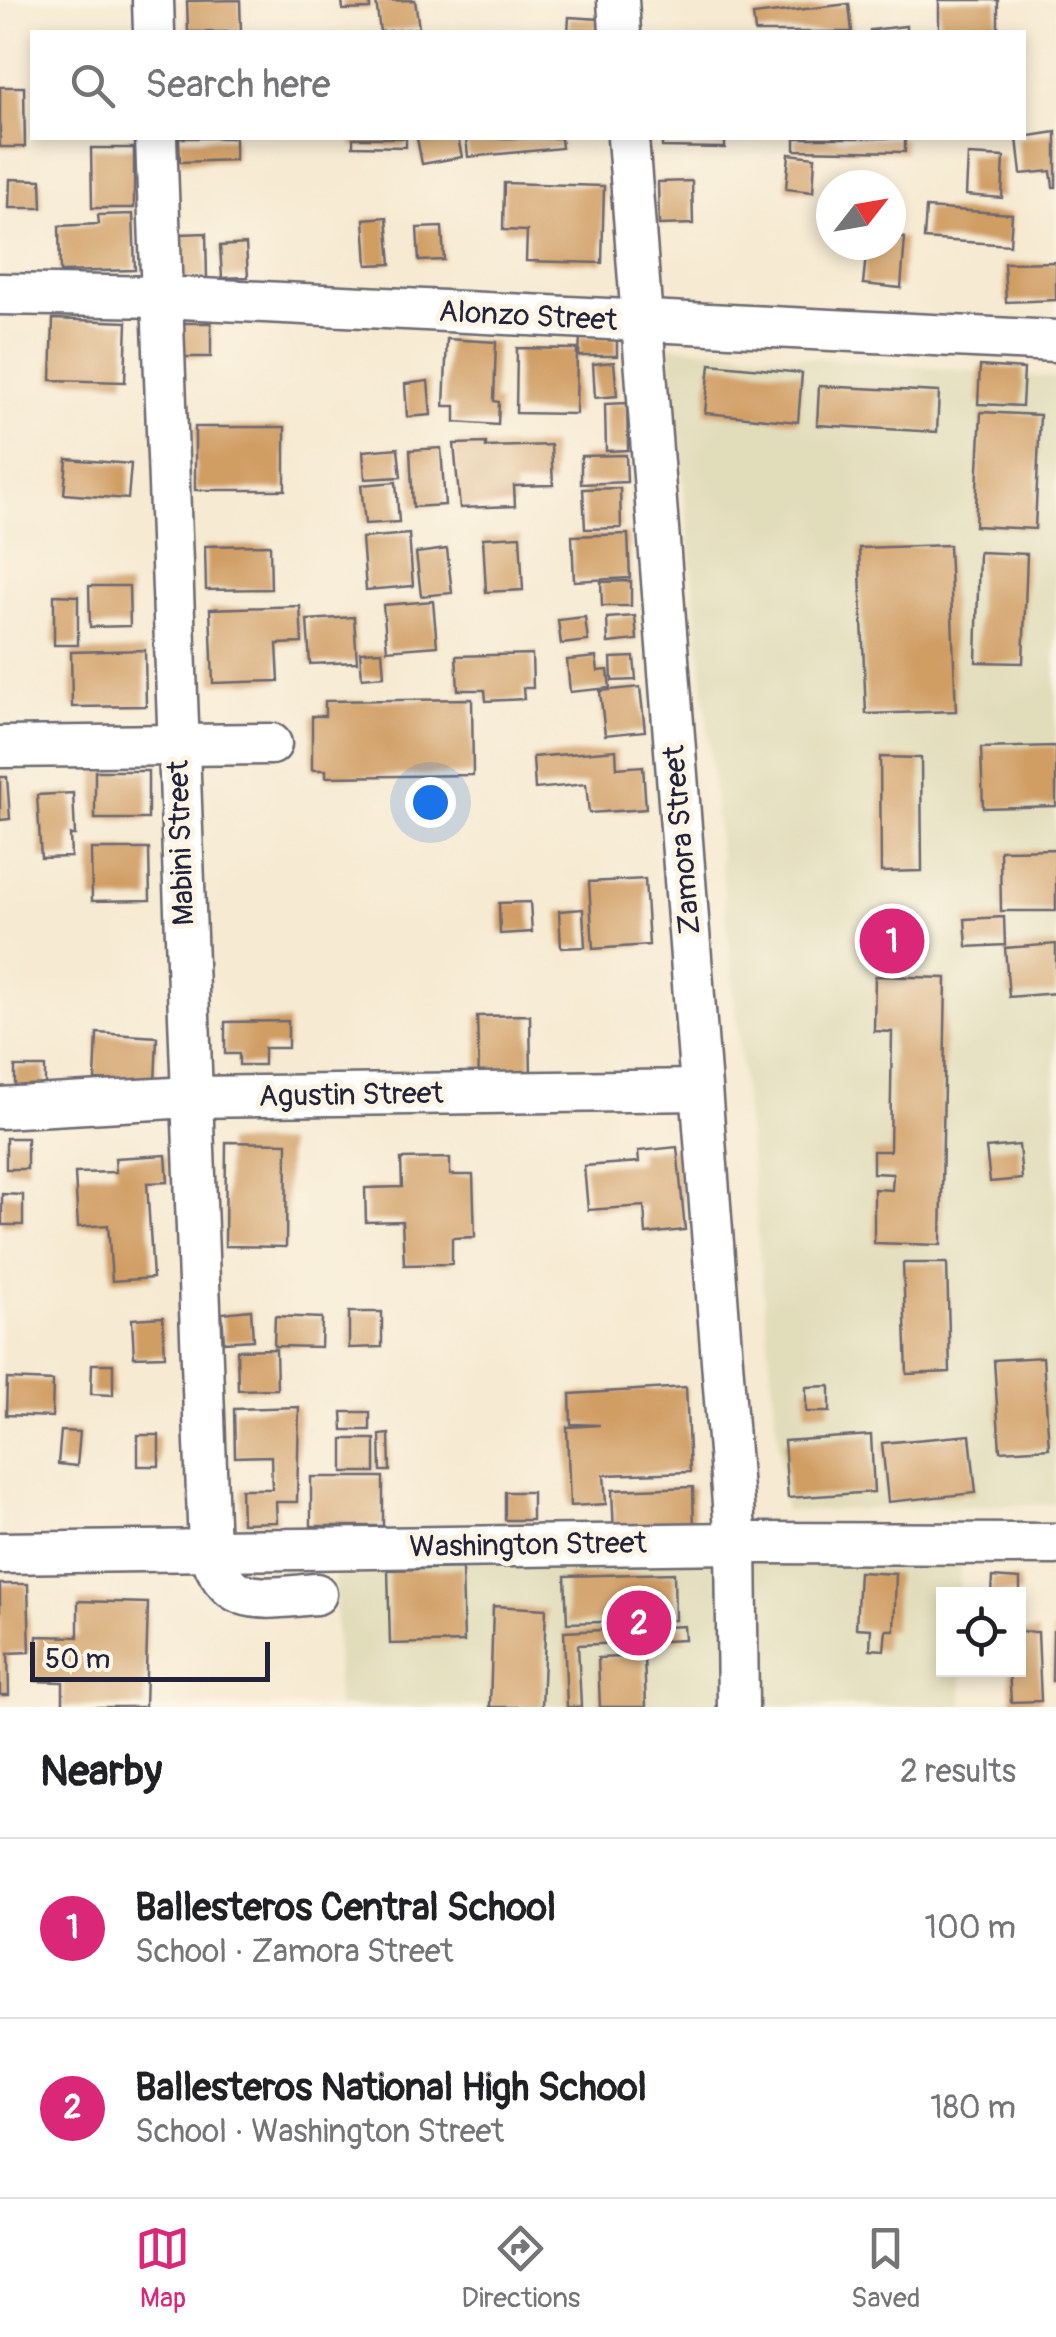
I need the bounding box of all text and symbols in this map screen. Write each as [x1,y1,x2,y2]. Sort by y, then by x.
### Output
search box [30,30,1026,140]
icon: search [65,58,120,113]
text: Search here [145,61,331,109]
north arrow [816,170,906,260]
street label: Alonzo Street [438,293,619,339]
street label: Zamora Street [655,743,709,936]
street label: Mabini Street [160,759,202,926]
your location [405,777,456,828]
pin: 1 [860,904,924,978]
street label: Agustin Street [258,1075,445,1115]
street label: Washington Street [409,1524,648,1566]
pin: 2 [606,1586,672,1660]
map controls [936,1587,1026,1677]
button: locate [936,1587,1026,1677]
scale bar [30,1637,270,1682]
text: 50 m [45,1642,110,1677]
text: Nearby [40,1746,162,1798]
text: 2 results [900,1752,1016,1792]
text: Ballesteros Central School [135,1884,556,1932]
text: 1 [66,1908,79,1948]
text: 100 m [924,1908,1016,1948]
text: School · Zamora Street [135,1932,453,1972]
text: Ballesteros National High School [135,2064,647,2112]
text: 2 [64,2088,81,2128]
text: 180 m [930,2088,1016,2128]
text: School · Washington Street [135,2112,504,2152]
tab: Map [135,2221,190,2316]
tab: Directions [461,2221,580,2316]
tab: Saved [851,2221,921,2316]

